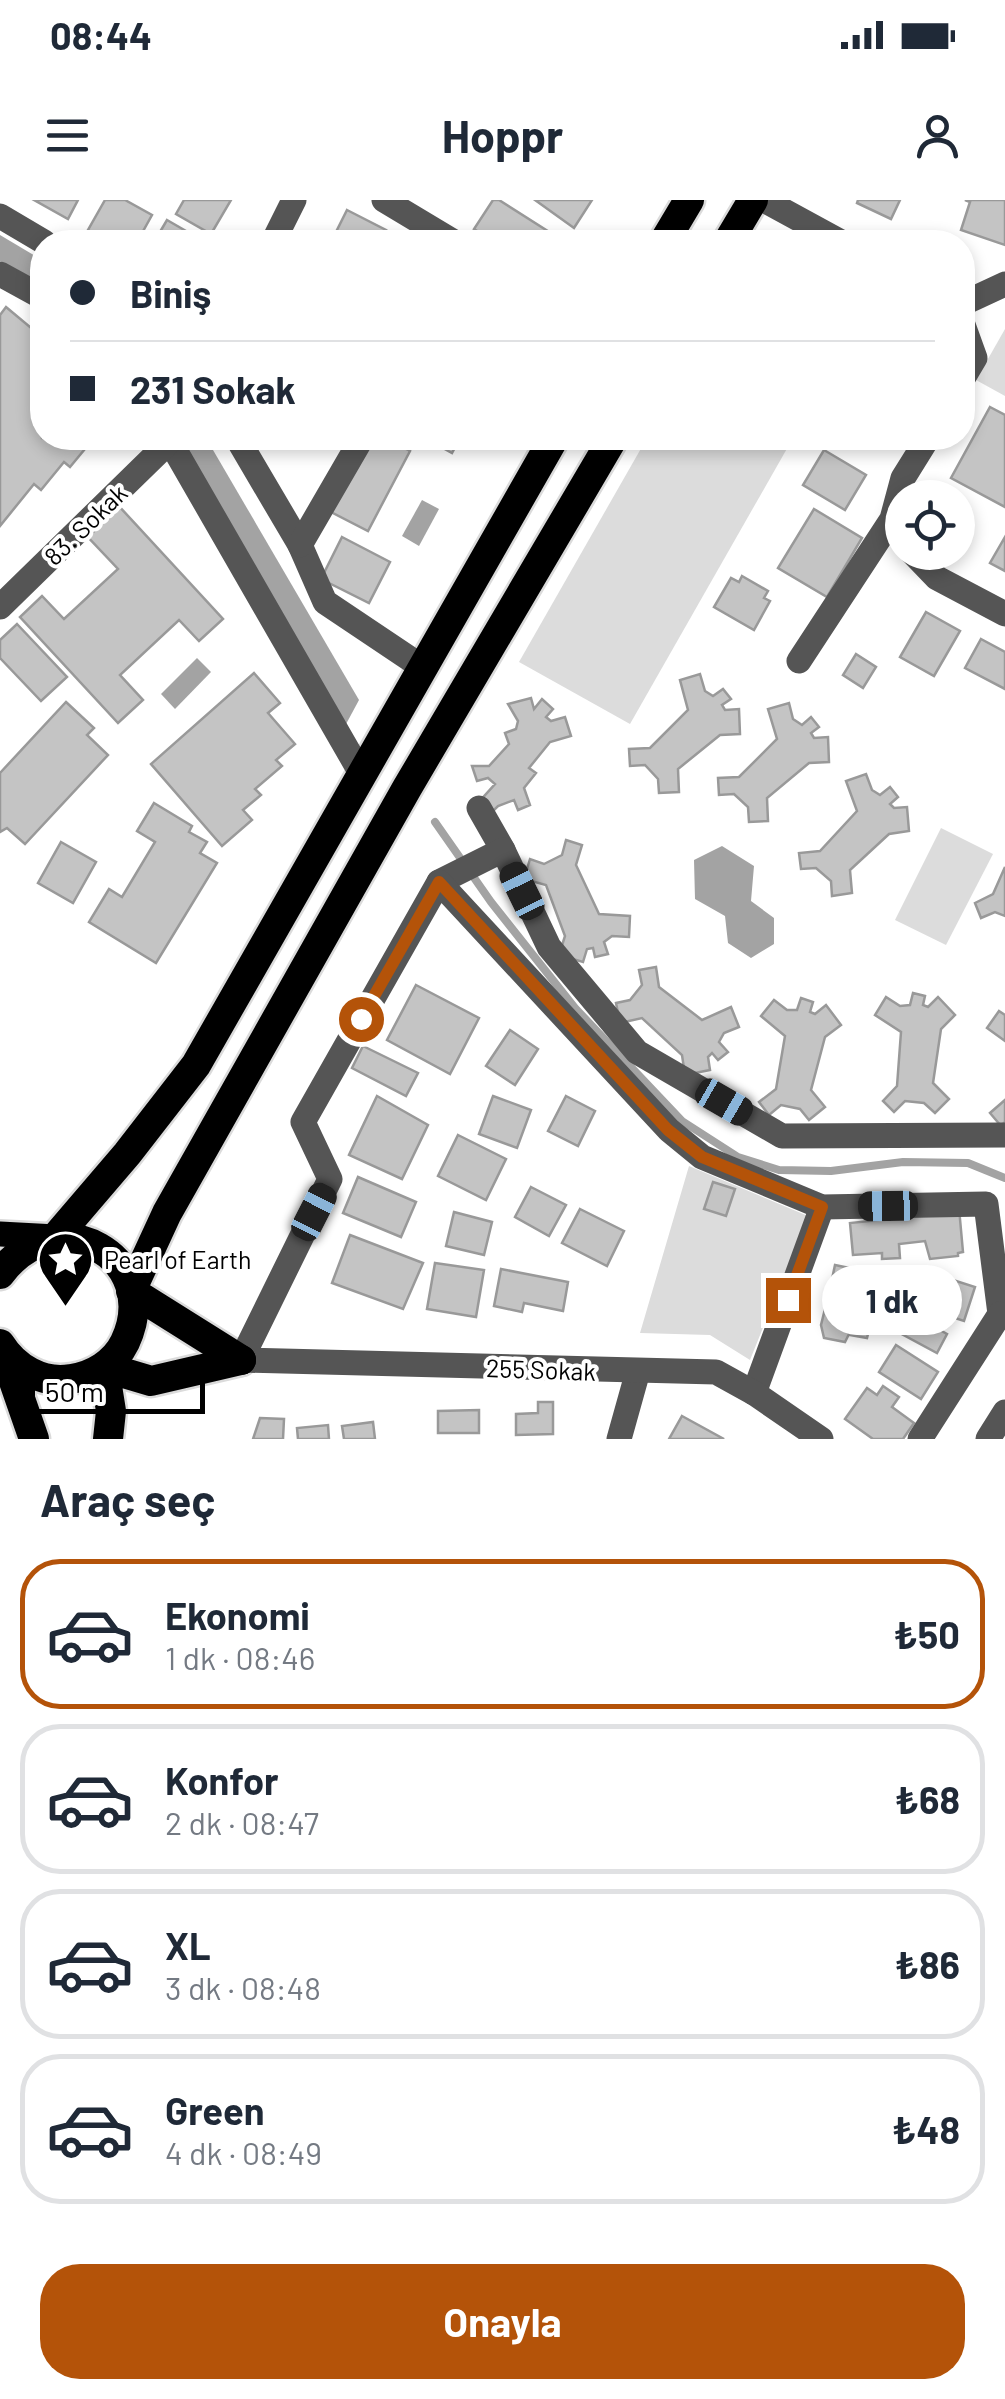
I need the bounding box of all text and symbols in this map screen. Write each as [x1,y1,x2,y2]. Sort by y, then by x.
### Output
text: 08:44 [50,12,152,58]
icon: menu [40,108,95,163]
text: Hoppr [442,108,563,162]
icon: person [910,108,965,163]
text: Biniş [130,270,212,316]
text: 231 Sokak [130,366,296,412]
street label: 83. Sokak [37,477,133,571]
map controls [885,480,975,570]
button: locate [885,480,975,570]
car [495,857,549,925]
route start [339,997,384,1042]
car [691,1074,757,1130]
car [287,1178,341,1246]
car [858,1190,918,1222]
place icon: Pearl of Earth [35,1229,95,1308]
place label: Pearl of Earth [104,1244,251,1274]
callout: 1 dk [823,1265,963,1335]
route end [766,1278,811,1323]
text: 1 dk [866,1281,918,1319]
street label: 255 Sokak [486,1352,596,1386]
scale bar [30,1369,205,1414]
text: 50 m [45,1374,104,1408]
text: Araç seç [40,1472,215,1526]
icon: car [45,1589,135,1679]
text: Ekonomi [165,1592,309,1638]
text: ₺50 [893,1611,960,1657]
text: 1 dk · 08:46 [165,1638,315,1676]
icon: car [45,1754,135,1844]
text: Konfor [165,1757,279,1803]
text: ₺68 [894,1776,960,1822]
text: 2 dk · 08:47 [165,1803,319,1841]
icon: car [45,1919,135,2009]
text: XL [165,1922,211,1968]
text: ₺86 [894,1941,960,1987]
text: 3 dk · 08:48 [165,1968,321,2006]
icon: car [45,2084,135,2174]
text: Green [165,2087,265,2133]
text: ₺48 [892,2106,960,2152]
text: 4 dk · 08:49 [165,2133,322,2171]
button: Onayla [40,2264,965,2379]

